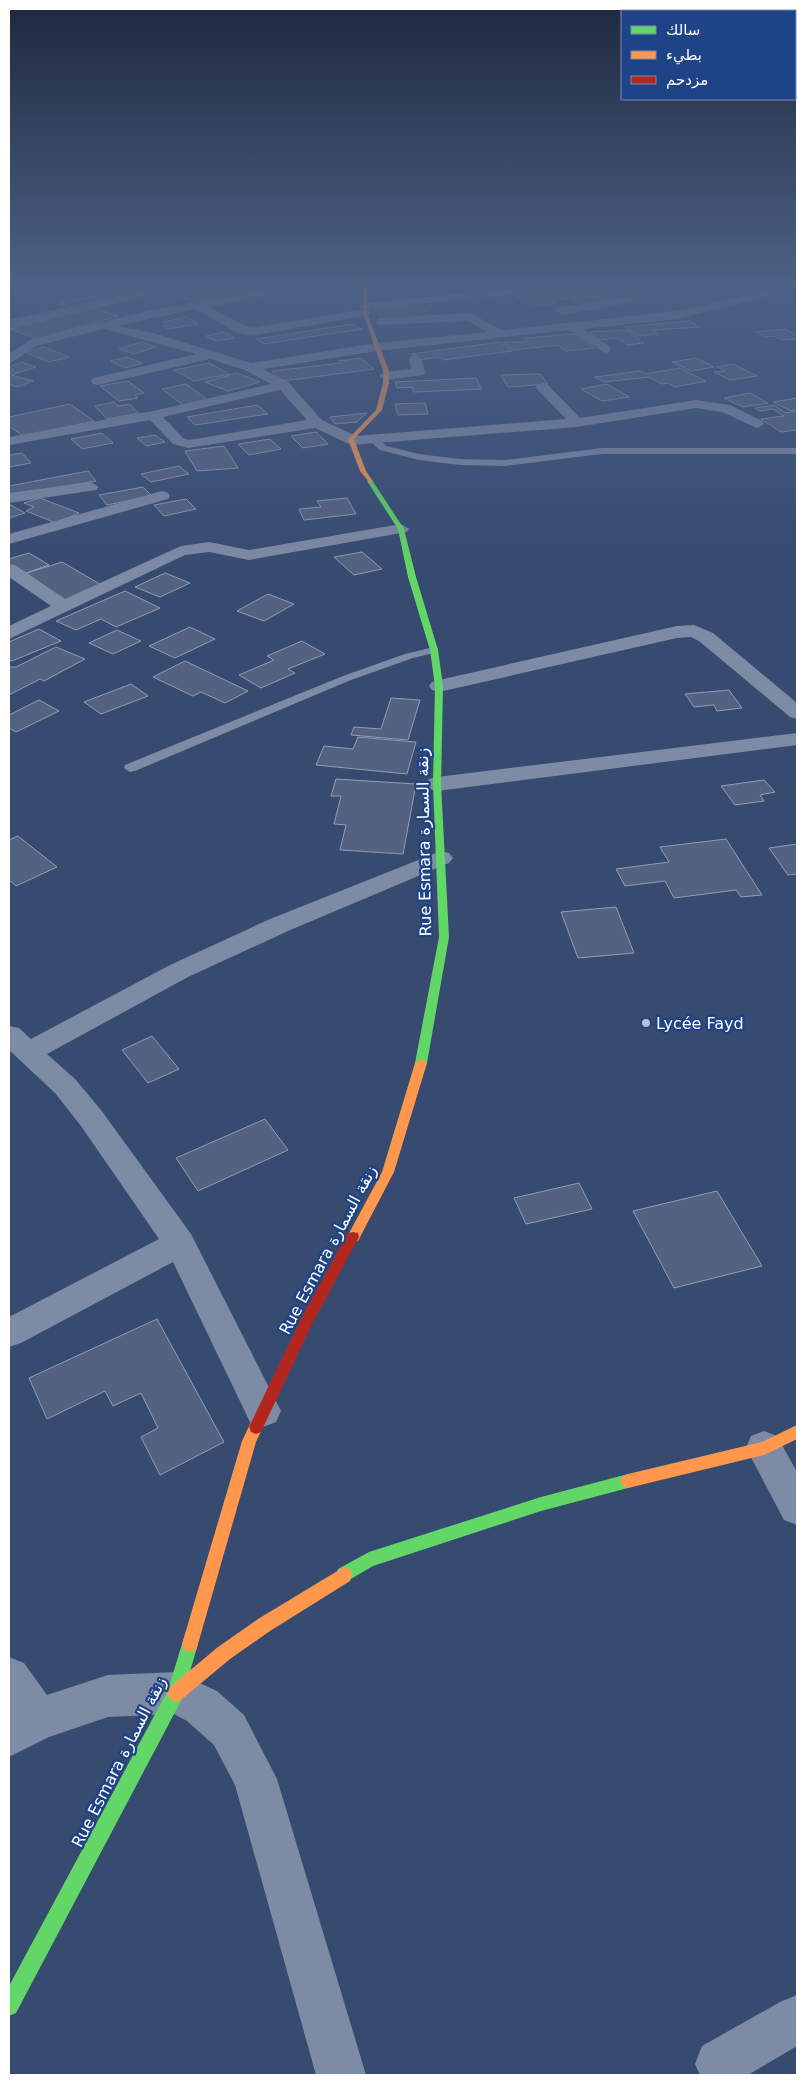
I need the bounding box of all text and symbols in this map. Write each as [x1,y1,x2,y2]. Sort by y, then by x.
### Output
legend [621,10,796,100]
text: سالك [666,21,700,39]
text: بطيء [666,46,702,65]
text: مزدحم [666,71,708,89]
street label: Rue Esmara زنقة السمارة [413,748,436,936]
place label: Lycée Fayd [656,1014,744,1033]
marker: Lycée Fayd [640,1017,652,1029]
street label: Rue Esmara زنقة السمارة [275,1162,382,1338]
street label: Rue Esmara زنقة السمارة [68,1674,171,1851]

